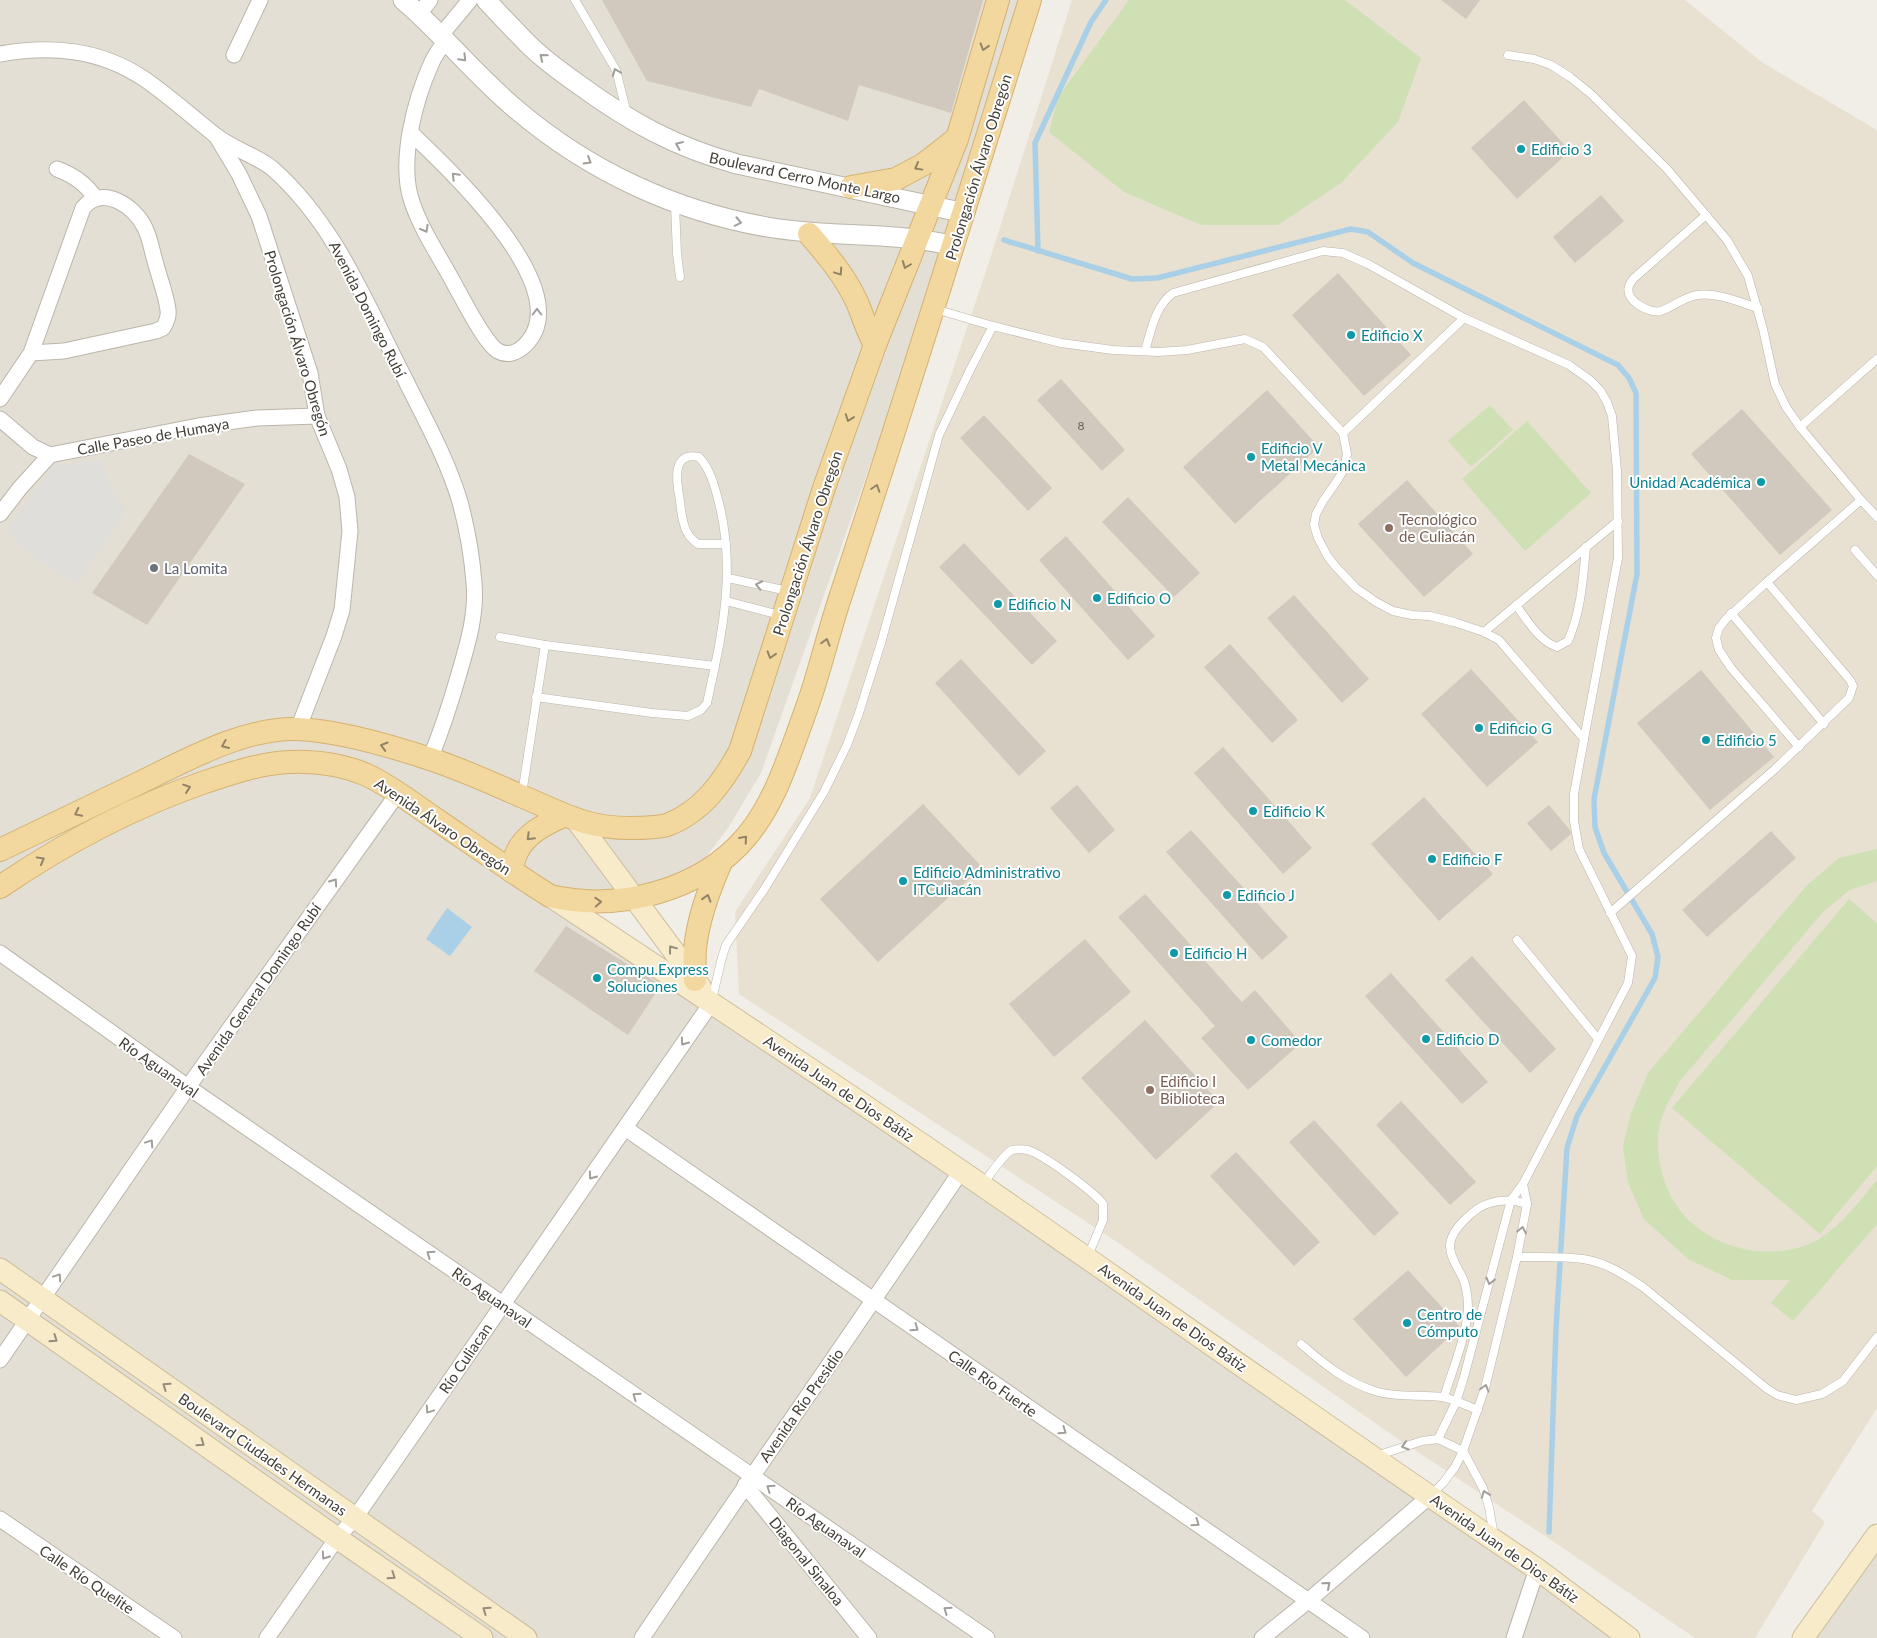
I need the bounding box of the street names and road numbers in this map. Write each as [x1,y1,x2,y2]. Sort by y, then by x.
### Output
street label: Prolongación Álvaro Obregón [941,72,1015,262]
street label: Boulevard Cerro Monte Largo [708,148,902,206]
street label: Avenida Domingo Rubí [326,238,411,381]
street label: Prolongación Álvaro Obregón [261,248,335,438]
street label: Calle Paseo de Humaya [76,414,230,458]
street label: Prolongación Álvaro Obregón [769,448,845,638]
street label: Avenida Álvaro Obregón [372,774,514,878]
street label: Avenida General Domingo Rubí [192,899,325,1078]
street label: Avenida Juan de Dios Bátiz [761,1031,918,1145]
street label: Río Aguanaval [116,1033,202,1101]
street label: Avenida Juan de Dios Bátiz [1095,1259,1251,1375]
street label: Río Aguanaval [449,1263,535,1331]
street label: Río Culiacan [435,1319,495,1397]
street label: Avenida Río Presidio [755,1345,847,1465]
street label: Calle Río Fuerte [945,1346,1041,1420]
street label: Boulevard Ciudades Hermanas [175,1389,351,1519]
street label: Avenida Juan de Dios Bátiz [1427,1490,1583,1606]
street label: Río Aguanaval [783,1493,869,1561]
street label: Diagonal Sinaloa [766,1513,848,1609]
street label: Calle Río Quelite [36,1541,138,1617]

